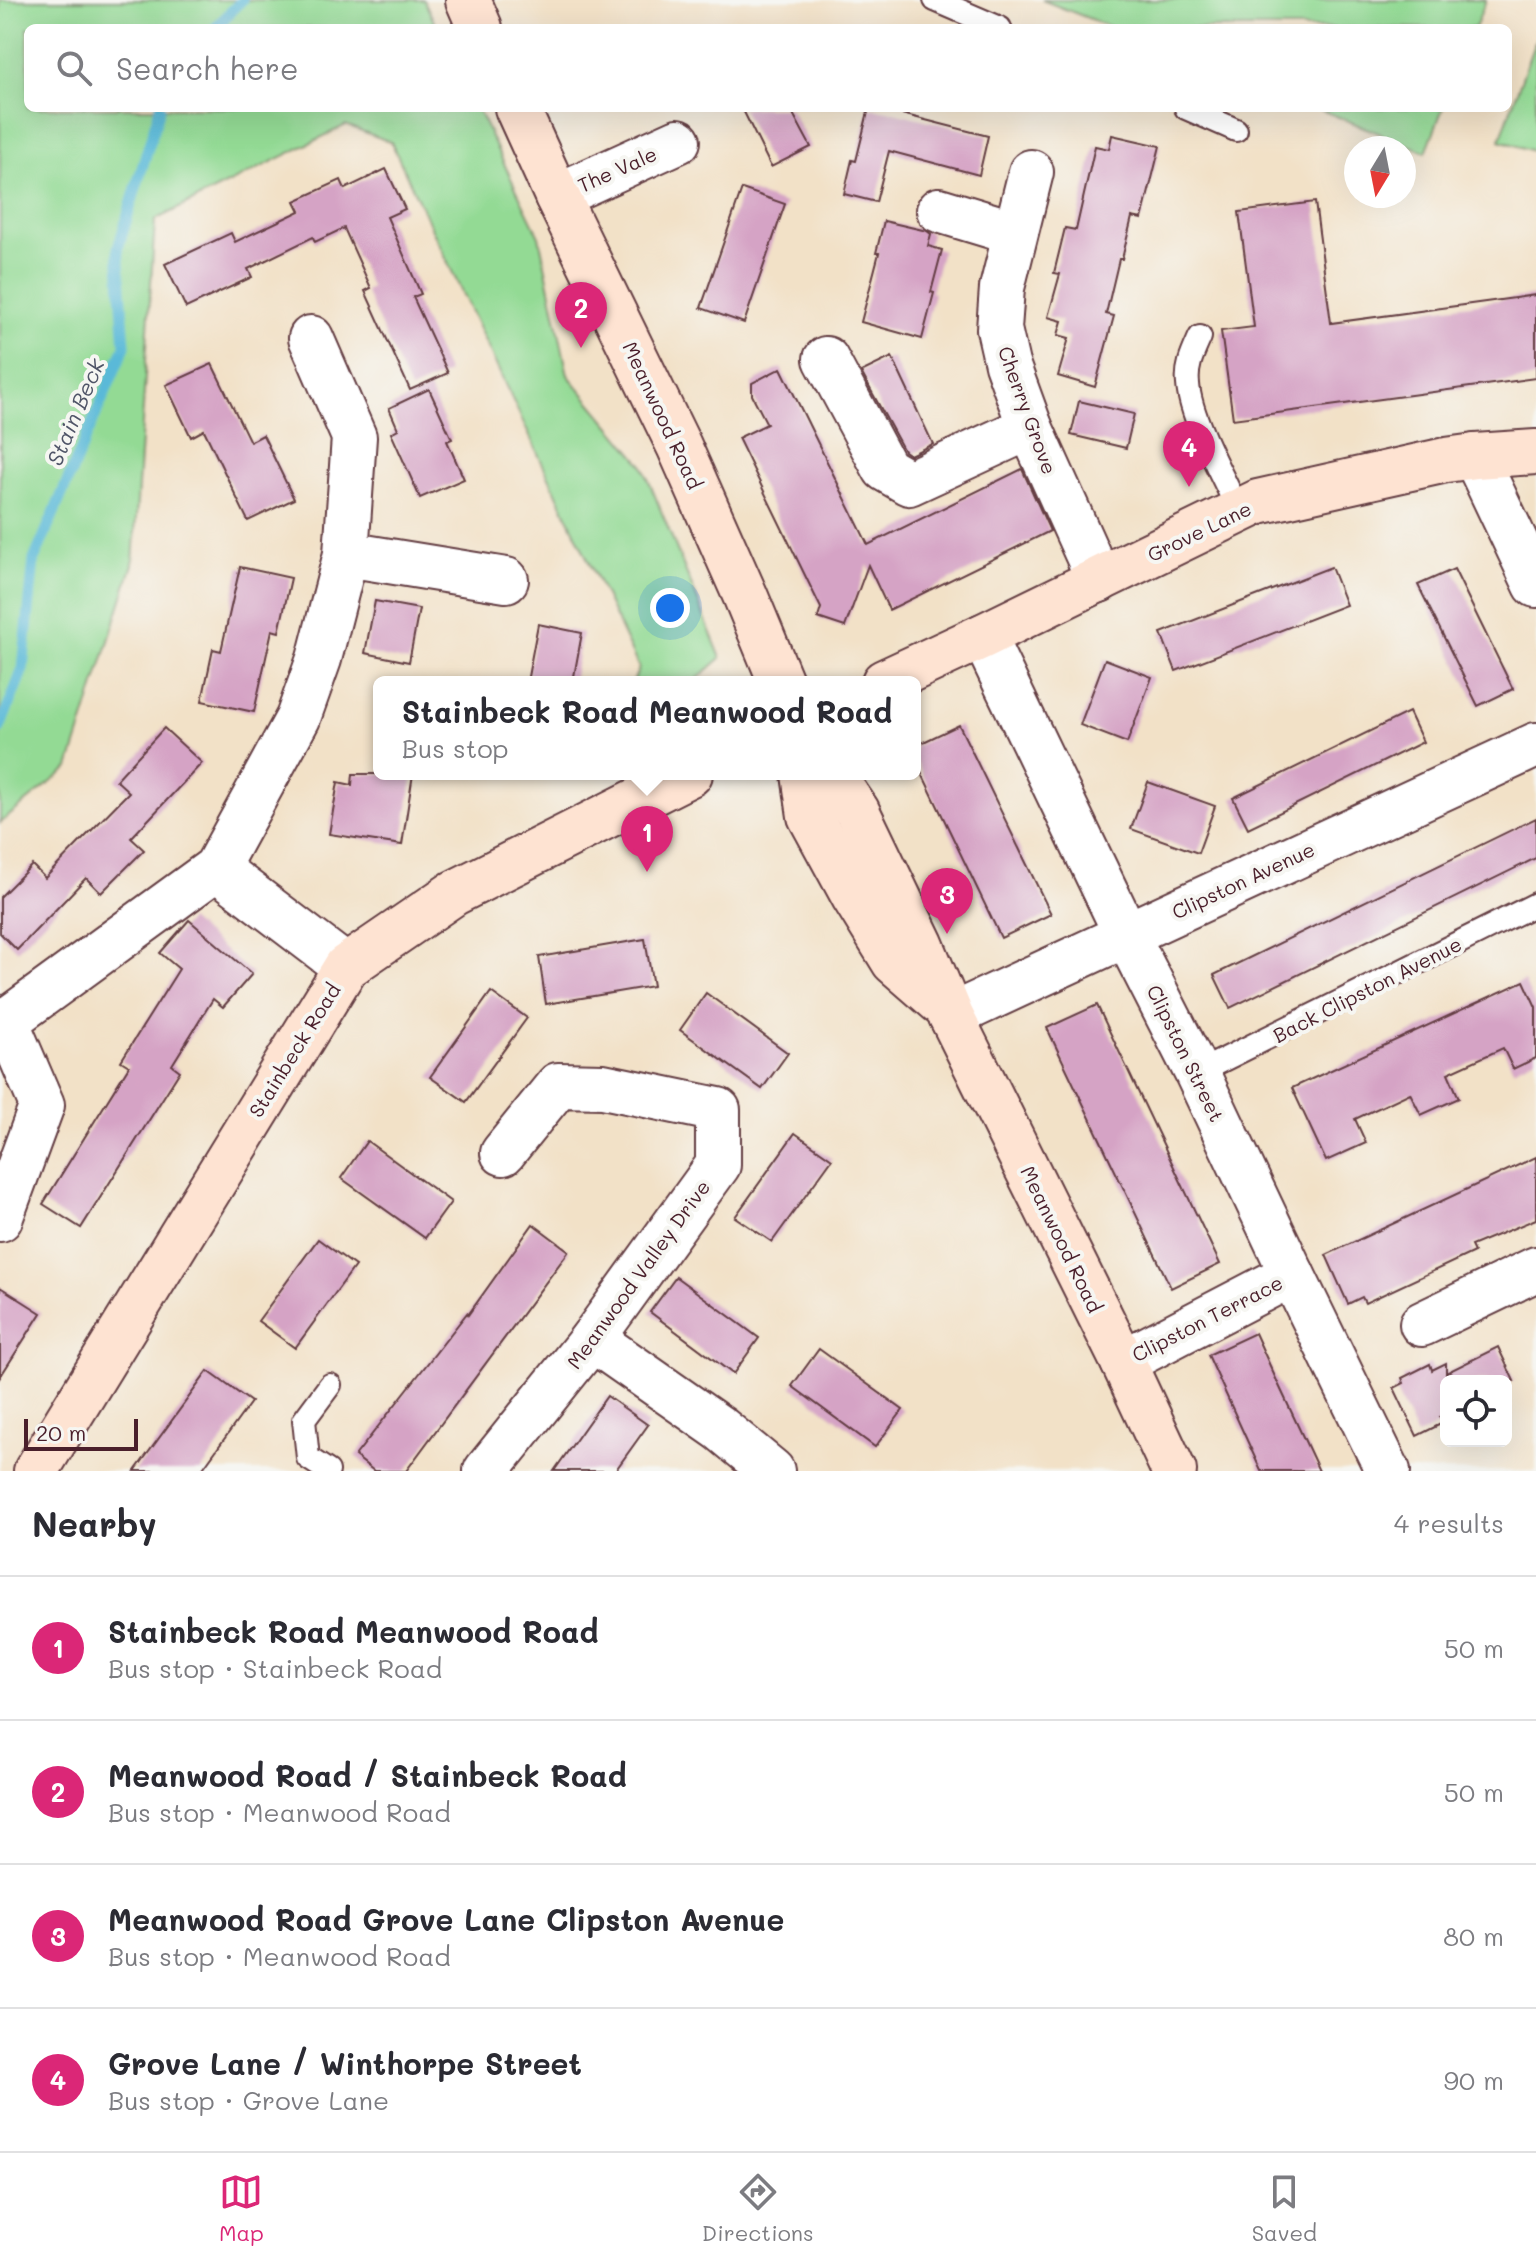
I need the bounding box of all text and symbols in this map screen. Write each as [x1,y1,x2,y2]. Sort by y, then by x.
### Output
search box [24,24,1512,112]
icon: search [52,46,96,90]
text: Search here [116,48,299,88]
north arrow [1344,136,1416,208]
street label: The Vale [573,140,661,198]
pin: 2 [555,282,607,348]
street label: Meanwood Road [617,337,709,493]
street label: Cherry Grove [993,342,1063,478]
water label: Stain Beck [39,353,111,470]
pin: 4 [1163,421,1215,487]
street label: Grove Lane [1143,495,1255,567]
your location [650,588,690,628]
popup [373,676,921,780]
text: Stainbeck Road Meanwood Road [402,691,892,731]
text: Bus stop [402,731,509,765]
pin: 1 [621,806,673,872]
street label: Clipston Avenue [1167,836,1319,924]
pin: 3 [921,868,973,934]
street label: Back Clipston Avenue [1268,930,1466,1048]
street label: Stainbeck Road [242,978,346,1122]
street label: Clipston Street [1142,980,1230,1126]
street label: Meanwood Road [1015,1161,1109,1317]
street label: Meanwood Valley Drive [561,1174,715,1374]
street label: Clipston Terrace [1127,1269,1287,1367]
map controls [1440,1375,1512,1447]
button: locate [1440,1375,1512,1447]
scale bar [24,1415,138,1451]
text: 20 m [36,1418,86,1447]
text: Nearby [32,1501,157,1546]
text: 4 results [1394,1506,1504,1540]
text: Stainbeck Road Meanwood Road [108,1611,598,1651]
text: 1 [52,1631,64,1665]
text: 50 m [1444,1631,1504,1665]
text: Bus stop · Stainbeck Road [108,1651,442,1685]
text: Meanwood Road / Stainbeck Road [108,1755,627,1795]
text: 2 [51,1775,65,1809]
text: 50 m [1444,1775,1504,1809]
text: Bus stop · Meanwood Road [108,1795,451,1829]
text: Meanwood Road Grove Lane Clipston Avenue [108,1899,784,1939]
text: 3 [50,1919,66,1953]
text: 80 m [1443,1919,1504,1953]
text: Bus stop · Meanwood Road [108,1939,451,1973]
text: Grove Lane / Winthorpe Street [108,2043,582,2083]
text: 4 [50,2063,66,2097]
text: 90 m [1444,2063,1504,2097]
text: Bus stop · Grove Lane [108,2083,389,2117]
tab: Map [219,2170,264,2247]
tab: Directions [702,2170,814,2247]
tab: Saved [1252,2170,1317,2247]

